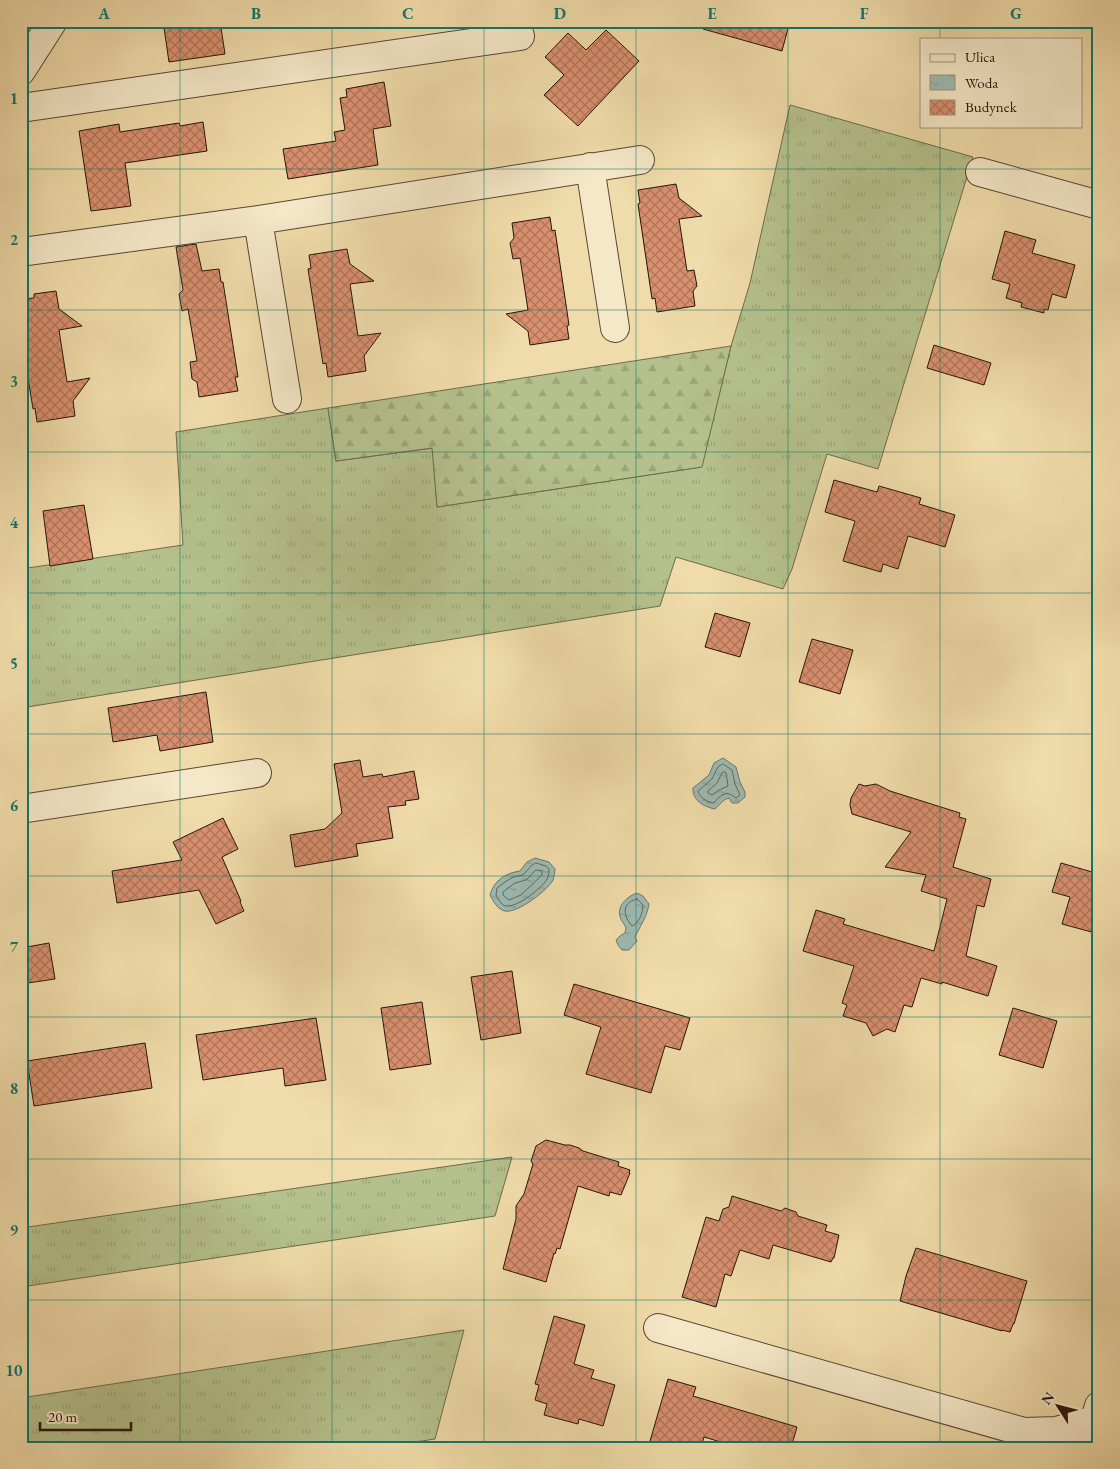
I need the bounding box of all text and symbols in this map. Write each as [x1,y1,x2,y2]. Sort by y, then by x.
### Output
text: A [97,3,110,24]
text: B [251,3,261,24]
text: C [402,3,414,24]
text: D [554,3,566,24]
text: E [707,3,717,24]
text: F [860,3,869,24]
text: G [1010,3,1022,24]
legend [920,38,1082,128]
text: Ulica [965,47,995,66]
text: Woda [965,73,998,92]
text: 1 [10,88,18,109]
text: Budynek [965,97,1018,116]
text: 2 [10,229,19,250]
text: 3 [10,371,18,392]
text: 4 [10,512,19,533]
text: 5 [10,653,18,674]
text: 6 [10,795,19,816]
text: 7 [10,936,19,957]
text: 8 [10,1078,18,1099]
text: 9 [10,1219,19,1240]
text: 10 [6,1360,23,1381]
north arrow [1032,1382,1082,1432]
text: N [1037,1388,1058,1408]
scale bar [40,1399,131,1431]
text: 20 m [48,1407,77,1426]

